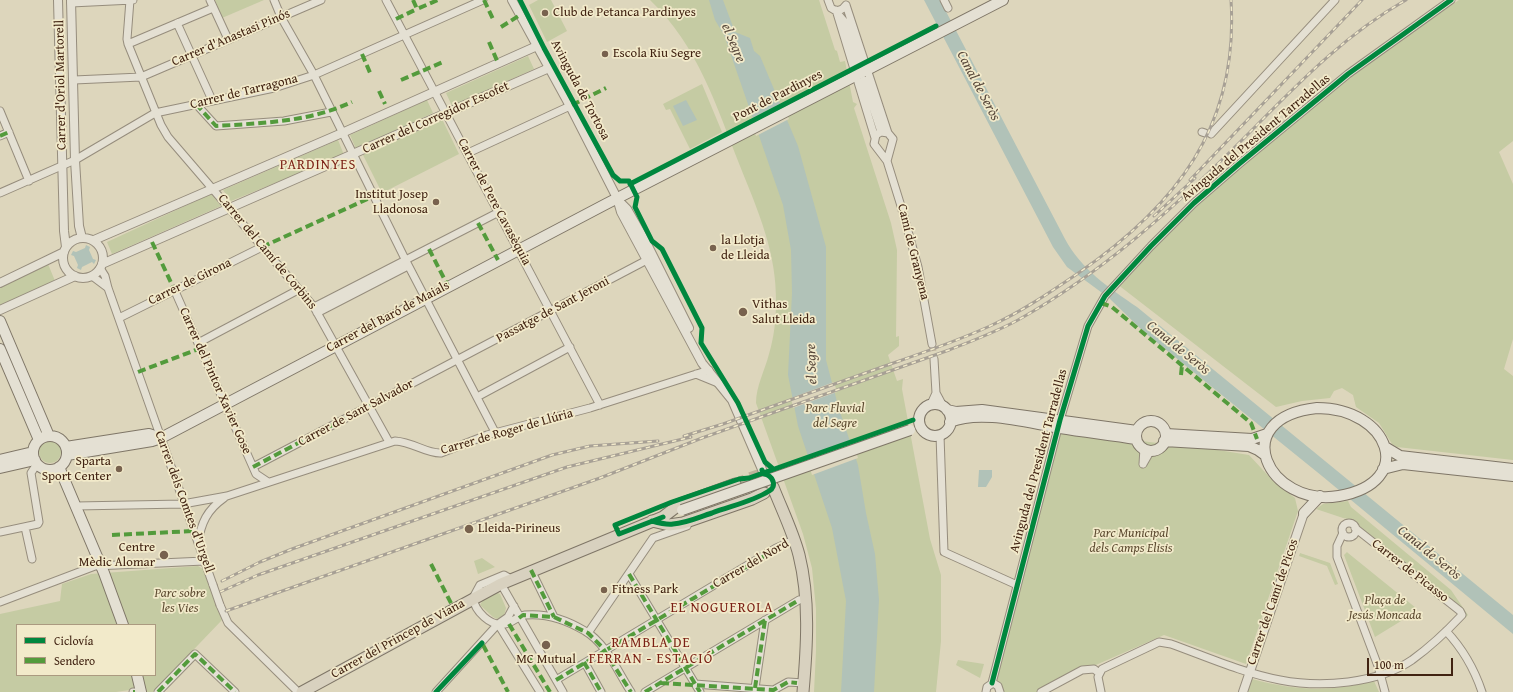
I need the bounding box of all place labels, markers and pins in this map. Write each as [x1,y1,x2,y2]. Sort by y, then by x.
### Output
place label: Club de Petanca Pardinyes [553,5,696,21]
marker: Club de Petanca Pardinyes [540,8,550,18]
place label: Escola Riu Segre [613,46,701,62]
marker: Escola Riu Segre [600,49,610,59]
place label: Institut Josep Lladonosa [355,187,428,218]
marker: Institut Josep Lladonosa [431,197,441,207]
place label: la Llotja de Lleida [721,233,770,264]
marker: la Llotja de Lleida [708,243,718,253]
place label: Vithas Salut Lleida [752,297,815,328]
marker: Vithas Salut Lleida [737,306,749,318]
place label: Sparta Sport Center [42,454,111,485]
marker: Sparta Sport Center [114,464,124,474]
place label: Lleida-Pirineus [478,521,561,537]
marker: Lleida-Pirineus [463,523,475,535]
place label: Centre Mèdic Alomar [79,540,155,571]
marker: Centre Mèdic Alomar [158,549,170,561]
place label: Fitness Park [612,582,678,598]
marker: Fitness Park [599,585,609,595]
marker: MC Mutual [540,639,552,651]
place label: MC Mutual [516,652,576,668]

